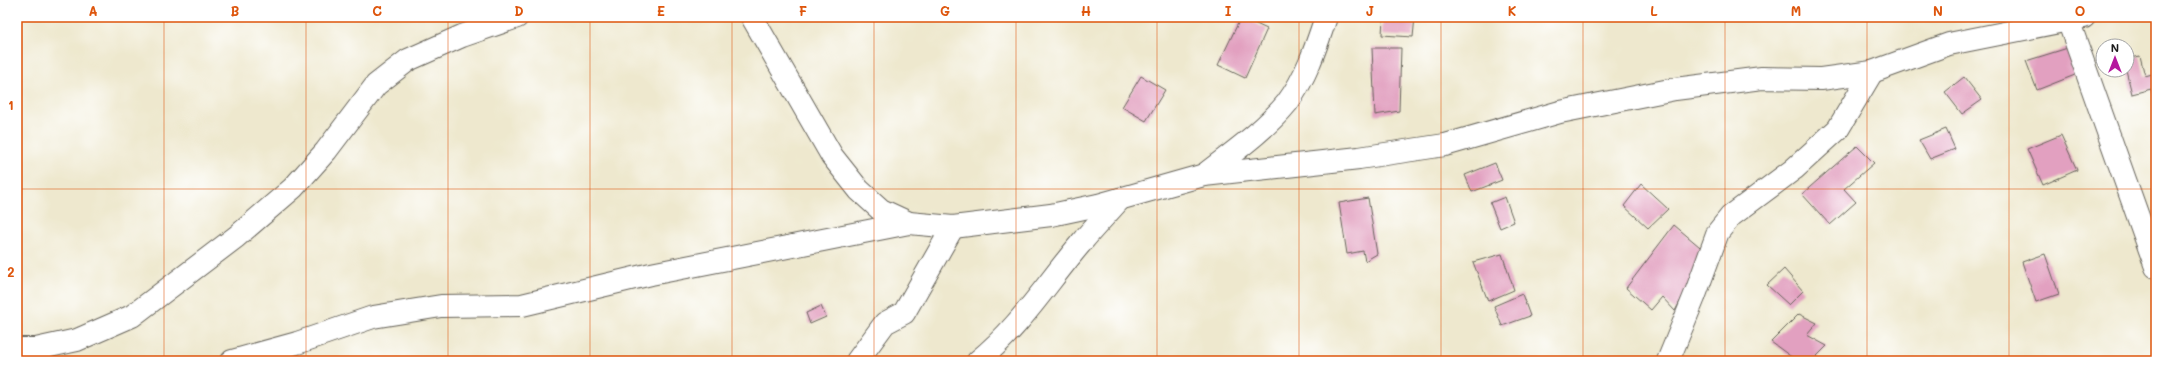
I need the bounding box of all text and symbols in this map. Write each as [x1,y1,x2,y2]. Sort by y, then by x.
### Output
text: A [88,2,98,19]
text: B [231,2,240,19]
text: C [372,2,382,19]
text: D [514,2,524,19]
text: E [657,2,665,19]
text: F [799,2,807,19]
text: G [940,2,950,19]
text: H [1081,2,1091,19]
text: I [1225,2,1232,19]
text: J [1366,2,1374,19]
text: K [1508,2,1517,19]
text: L [1650,2,1658,19]
text: M [1791,2,1801,19]
text: N [1933,2,1943,19]
text: O [2075,2,2085,19]
north arrow [2095,38,2135,78]
text: N [2111,40,2119,55]
text: 1 [8,96,14,113]
text: 2 [7,263,15,280]

